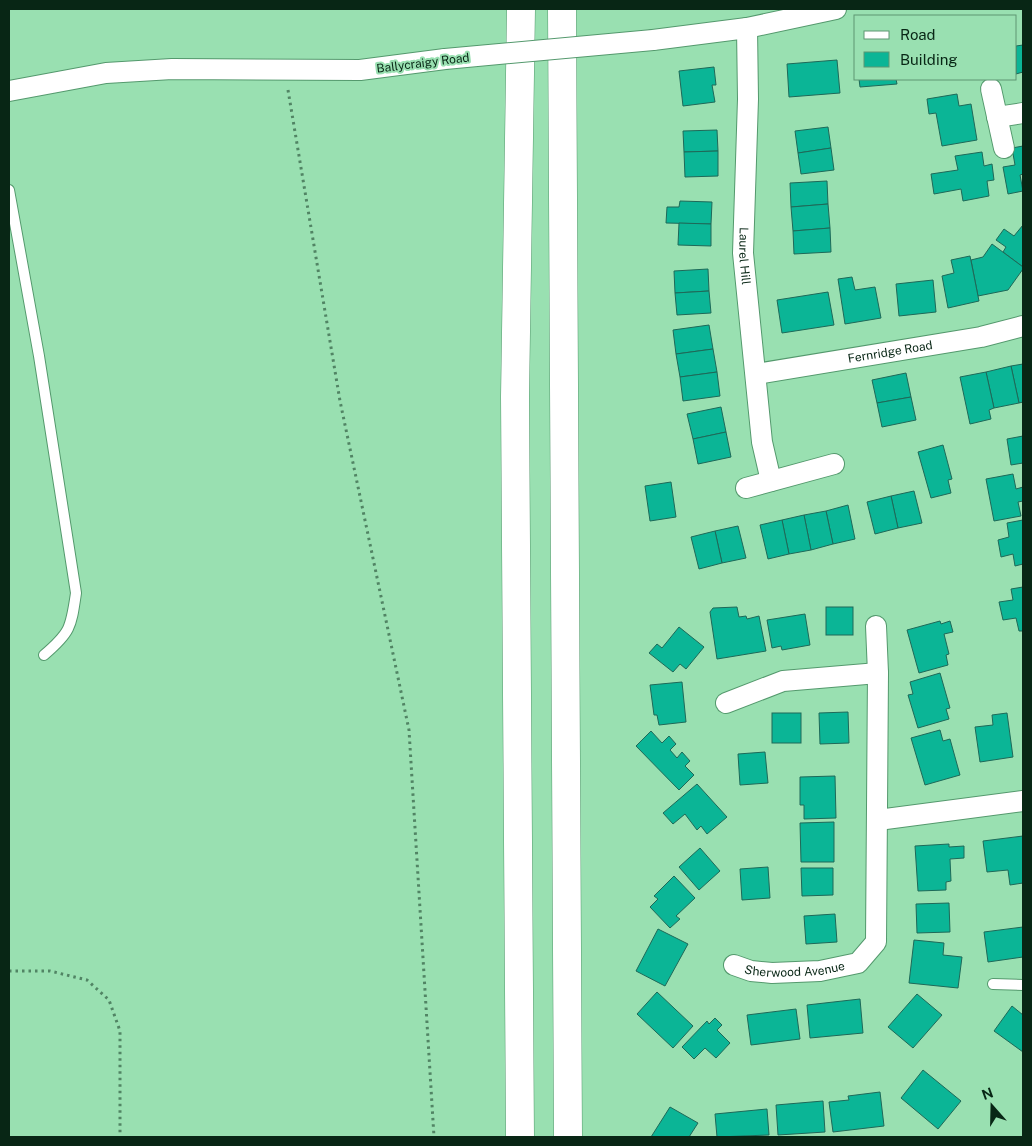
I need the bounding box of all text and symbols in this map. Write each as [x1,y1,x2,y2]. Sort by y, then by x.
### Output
legend [854,15,1017,80]
text: Road [900,26,936,43]
street label: Ballycraigy Road [376,50,470,76]
text: Building [900,51,958,68]
street label: Laurel Hill [736,227,753,286]
street label: Fernridge Road [847,338,934,366]
street label: Sherwood Avenue [743,959,846,980]
north arrow [967,1081,1017,1131]
text: N [980,1084,995,1103]

